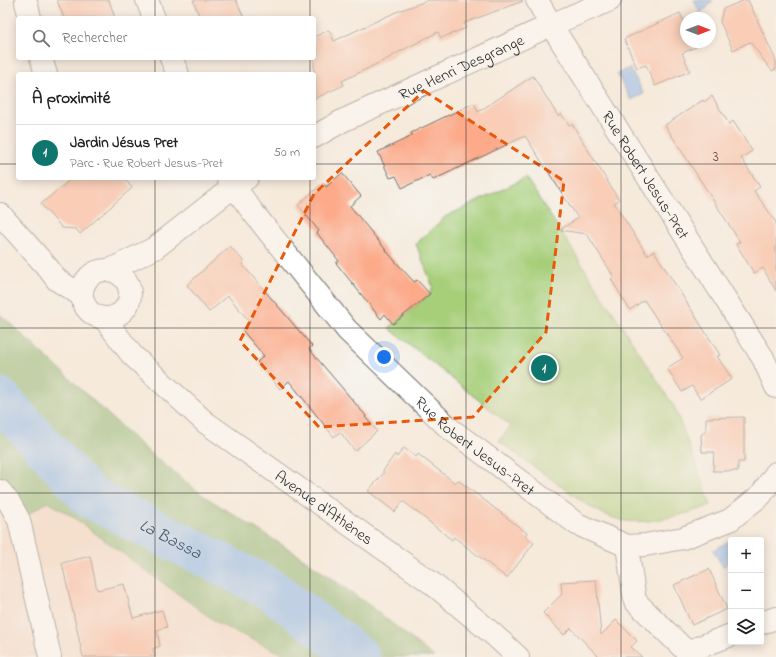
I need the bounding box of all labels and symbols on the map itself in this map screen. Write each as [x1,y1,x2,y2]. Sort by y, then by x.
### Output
north arrow [680,12,716,48]
street label: Rue Henri Desgrange [395,29,529,107]
street label: Rue Robert Jesus-Pret [595,107,695,245]
house number: 3 [713,147,719,168]
your location [374,347,394,367]
pin: 1 [531,353,557,383]
street label: Rue Robert Jesus-Pret [409,391,540,503]
street label: Avenue d'Athènes [269,465,377,552]
water label: La Bassa [135,513,206,566]

